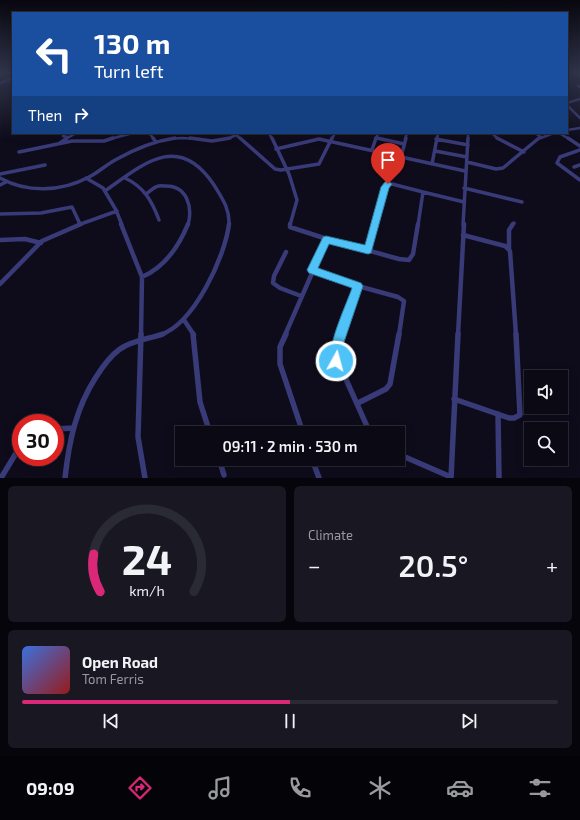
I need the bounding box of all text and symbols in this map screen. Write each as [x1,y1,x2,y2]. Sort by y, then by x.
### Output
text: 130 m [94,26,170,60]
icon: left [28,28,80,80]
text: Turn left [94,60,164,82]
icon: right [70,104,92,126]
text: Then [28,106,62,124]
pin [371,143,405,184]
icon: arrive [377,149,399,171]
position arrow [315,340,357,382]
map controls [524,370,568,466]
button: sound [524,370,568,414]
speed limit sign: 30 [12,414,64,466]
button: search [524,422,568,466]
text: 09:11 · 2 min · 530 m [222,437,358,455]
text: Climate [308,527,353,543]
text: 24 [122,533,172,583]
text: 20.5° [398,547,468,583]
text: − [308,552,321,578]
text: + [546,552,558,578]
text: km/h [129,582,165,599]
text: Open Road [82,653,158,671]
text: Tom Ferris [82,671,144,687]
icon: previous [100,710,122,732]
icon: pause [279,710,301,732]
icon: next [458,710,480,732]
icon: directions [126,774,154,802]
icon: music [206,774,234,802]
icon: phone [286,774,314,802]
icon: climate [366,774,394,802]
icon: car [446,774,474,802]
icon: filters [526,774,554,802]
text: 09:09 [26,777,75,799]

